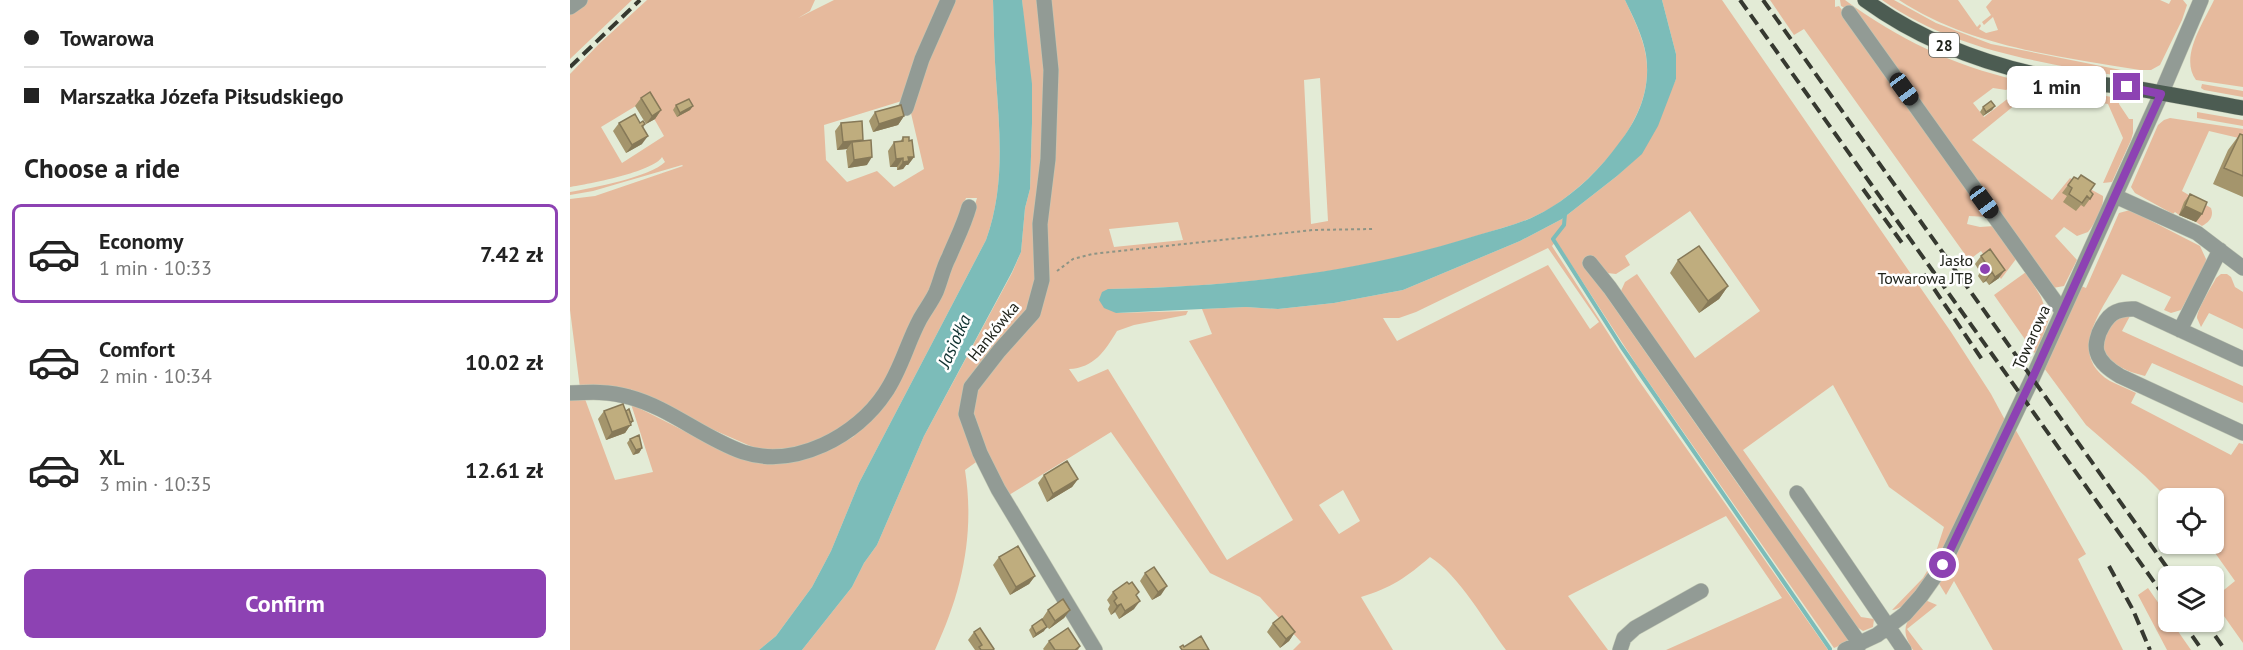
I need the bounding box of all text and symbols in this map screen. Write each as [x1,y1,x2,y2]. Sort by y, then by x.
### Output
text: Towarowa [60,24,154,52]
road number: 28 [1929,33,1959,57]
callout: 1 min [2007,66,2106,108]
car [1886,69,1922,109]
route end [2113,73,2140,100]
text: 1 min [2032,74,2081,100]
text: Marszałka Józefa Piłsudskiego [60,82,344,110]
text: Choose a ride [24,151,180,185]
car [1966,182,2002,222]
icon: car [27,227,81,281]
text: Economy [99,227,183,255]
text: 7.42 zł [480,240,543,268]
place label: Jasło Towarowa JTB [1877,250,1973,288]
text: 1 min · 10:33 [99,255,212,281]
marker: Jasło Towarowa JTB [1978,262,1992,276]
street label: Hankówka [963,297,1023,365]
street label: Towarowa [2008,302,2054,372]
water label: Jasiołka [931,311,976,373]
icon: car [27,335,81,389]
text: Comfort [99,335,175,363]
text: 10.02 zł [465,348,543,376]
text: 2 min · 10:34 [99,363,212,389]
icon: car [27,443,81,497]
text: XL [99,443,124,471]
text: 12.61 zł [465,456,543,484]
text: 3 min · 10:35 [99,471,212,497]
map controls [2158,488,2224,632]
button: locate [2158,488,2224,554]
route start [1929,551,1956,578]
button: layers [2158,566,2224,632]
button: Confirm [24,569,546,638]

